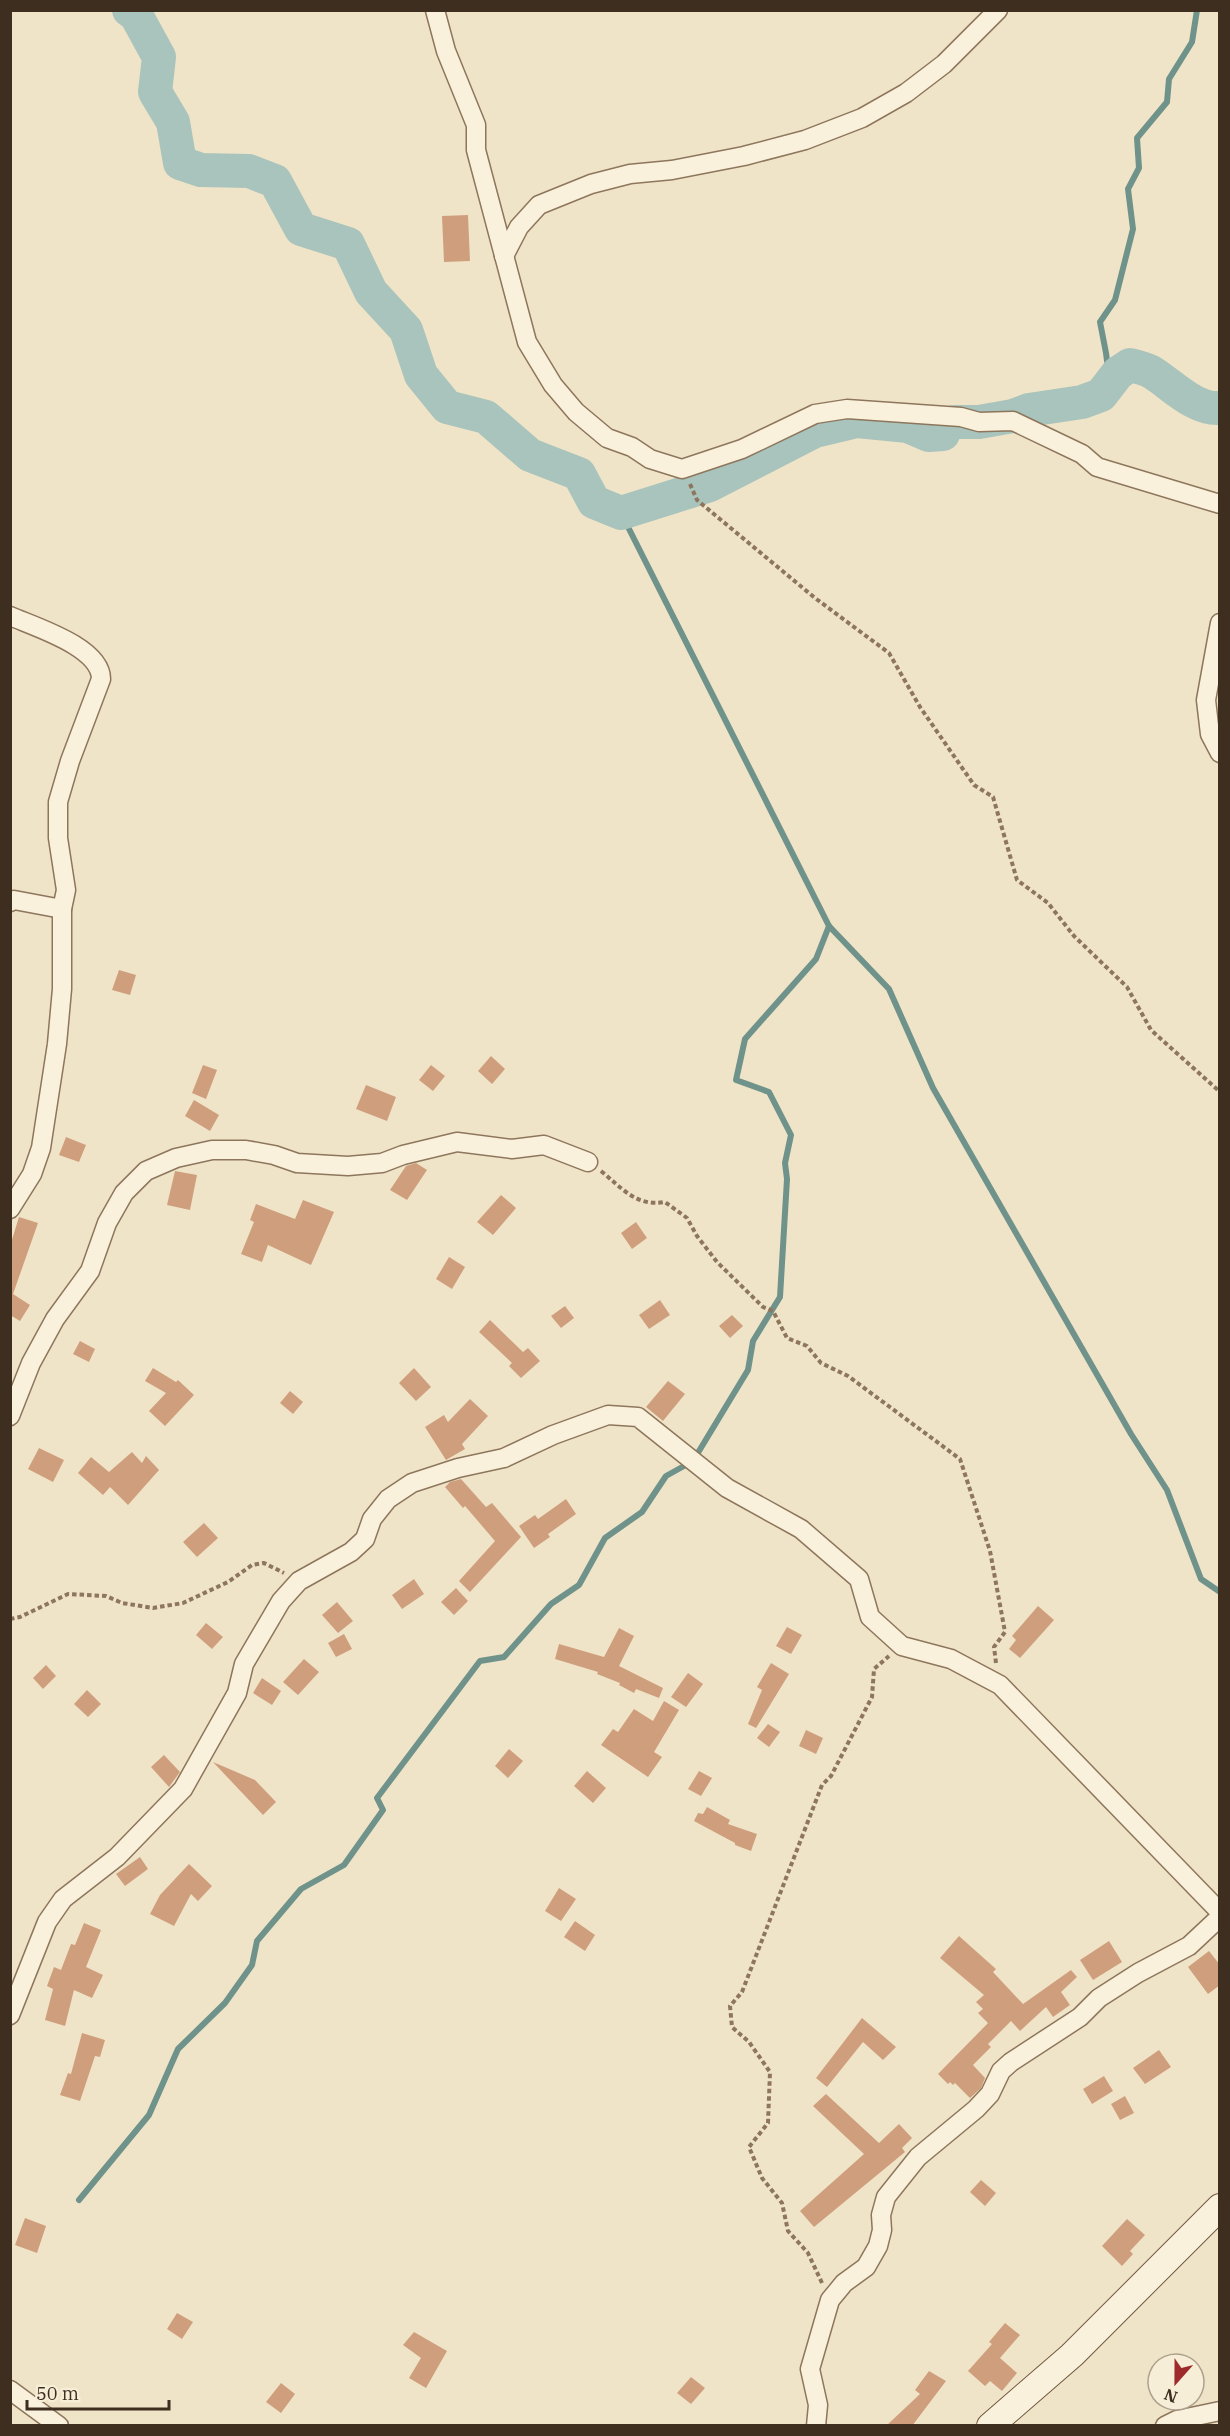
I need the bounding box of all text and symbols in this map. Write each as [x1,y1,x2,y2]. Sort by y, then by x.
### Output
north arrow [1146,2352,1206,2412]
scale bar [27,2373,170,2411]
text: 50 m [36,2382,79,2405]
text: N [1161,2384,1180,2408]

